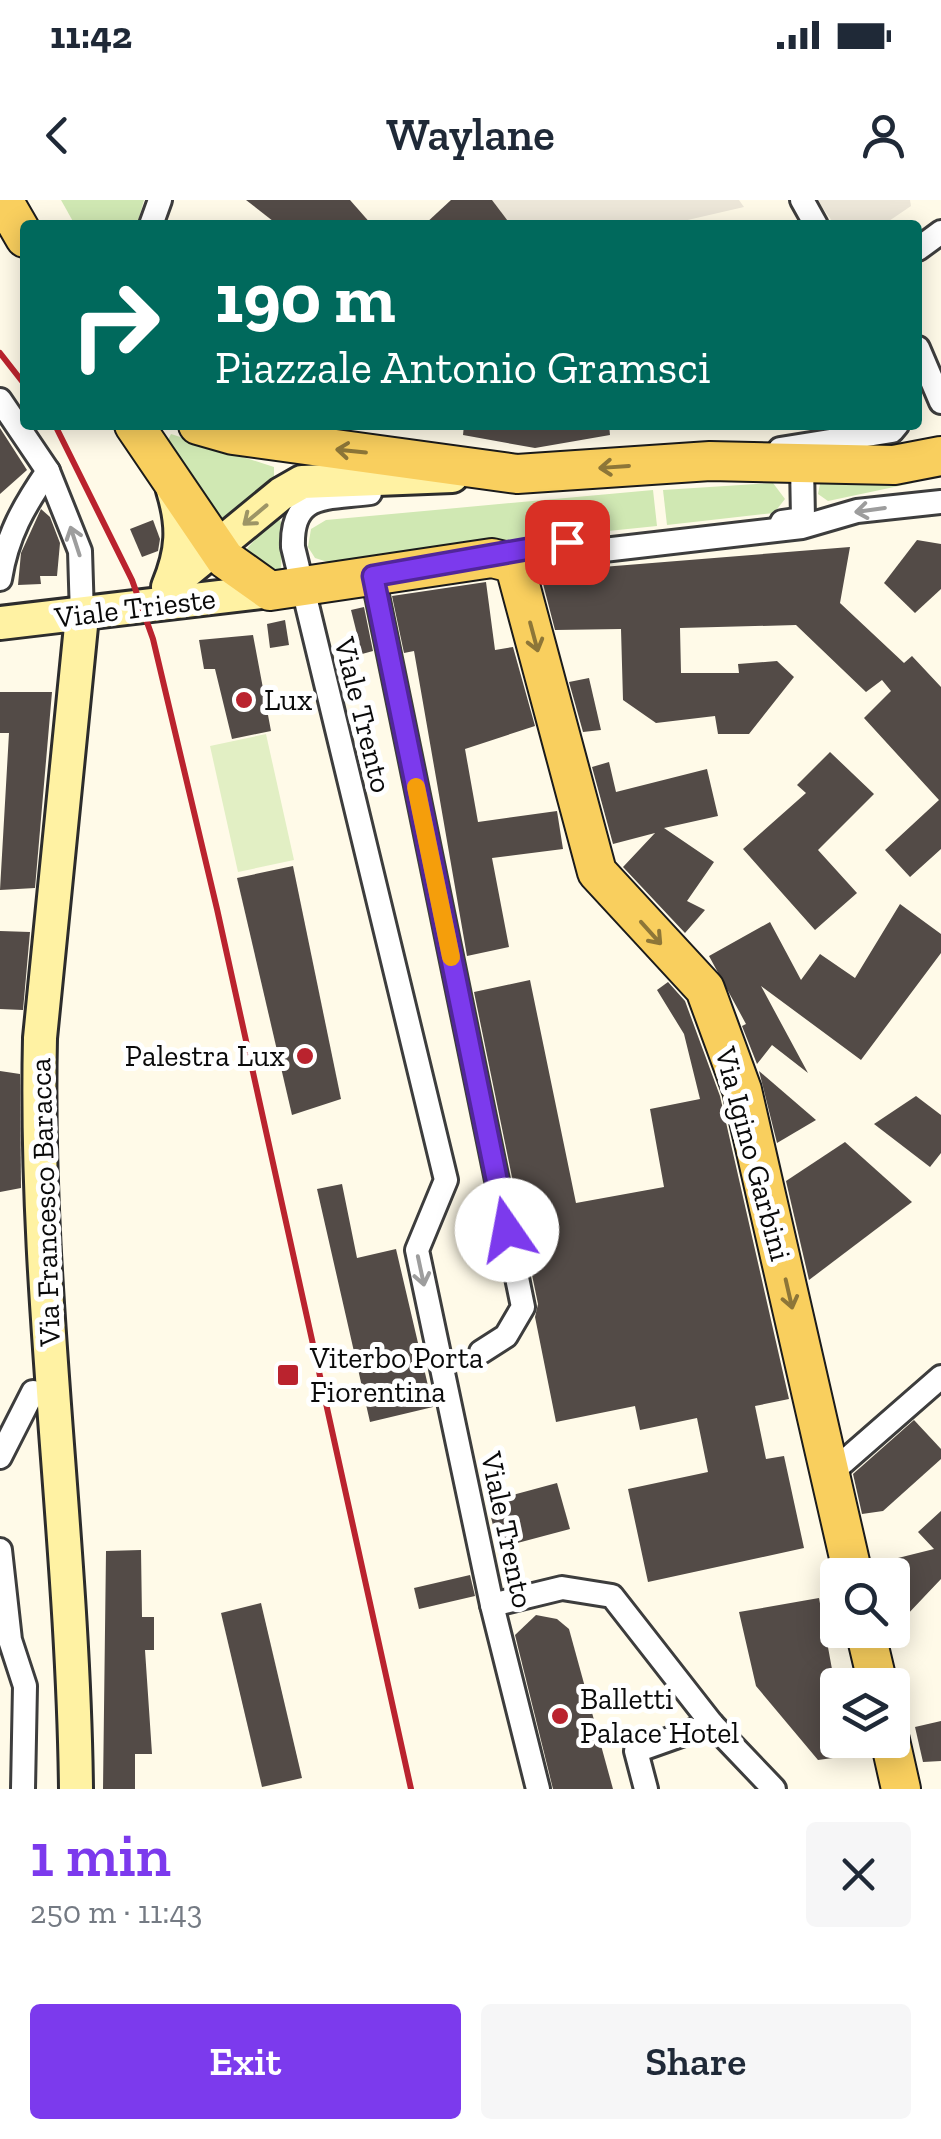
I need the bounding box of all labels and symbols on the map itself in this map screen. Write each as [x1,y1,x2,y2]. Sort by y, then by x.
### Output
one-way arrow [335,441,368,460]
one-way arrow [598,458,630,477]
pin [525,500,610,585]
one-way arrow [855,501,887,519]
one-way arrow [243,503,269,525]
one-way arrow [65,526,83,558]
street label: Viale Trieste [52,580,217,636]
one-way arrow [526,621,545,652]
street label: Viale Trento [326,633,400,796]
place label: Lux [264,682,312,718]
marker: Lux [233,689,255,711]
one-way arrow [639,920,662,945]
place label: Palestra Lux [125,1038,285,1074]
street label: Via Igino Garbini [707,1042,799,1265]
marker: Palestra Lux [294,1045,316,1067]
street label: Via Francesco Baracca [22,1057,68,1348]
position arrow [455,1178,559,1282]
one-way arrow [413,1254,432,1286]
one-way arrow [781,1277,799,1309]
place label: Viterbo Porta Fiorentina [309,1340,483,1410]
marker: Viterbo Porta Fiorentina [275,1362,301,1388]
street label: Viale Trento [473,1448,541,1611]
place label: Balletti Palace Hotel [580,1681,739,1751]
marker: Balletti Palace Hotel [549,1705,571,1727]

